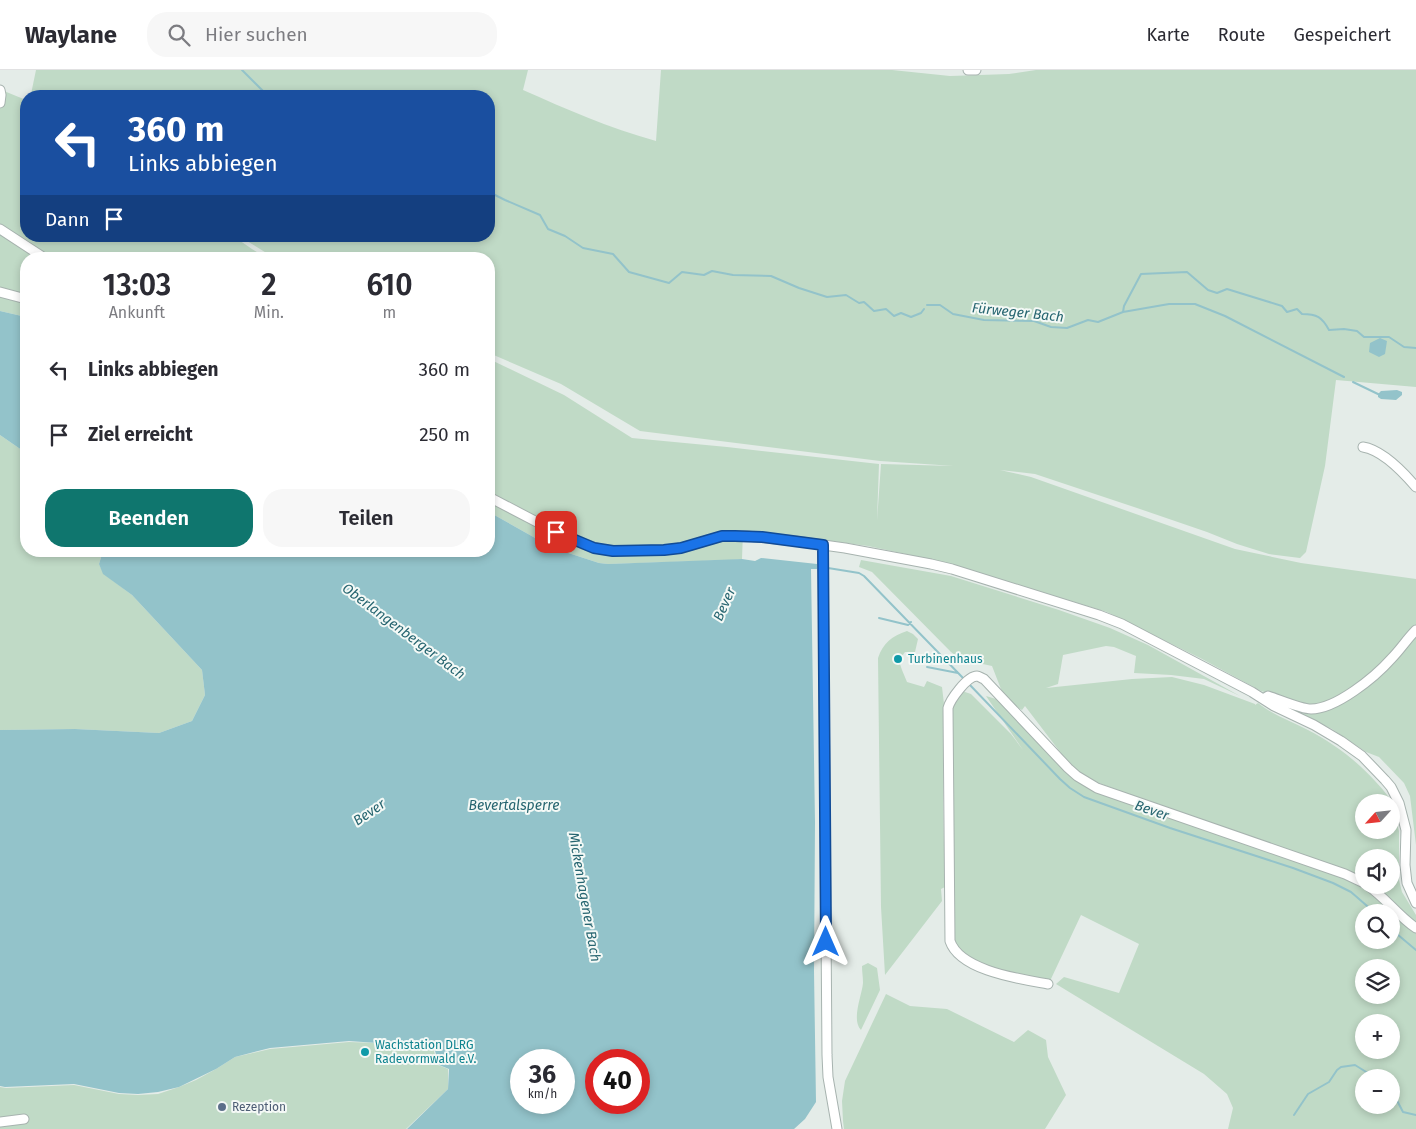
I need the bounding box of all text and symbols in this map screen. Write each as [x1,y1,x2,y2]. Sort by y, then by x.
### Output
search box [147,12,497,57]
text: Waylane [25,21,117,49]
icon: search [165,21,193,49]
text: Hier suchen [205,23,308,46]
text: Karte [1147,24,1190,46]
text: Route [1218,24,1265,46]
text: Gespeichert [1293,24,1391,46]
text: 360 m [128,108,224,150]
icon: left [45,110,110,175]
text: Links abbiegen [128,150,278,177]
icon: arrive [100,205,128,233]
text: Dann [45,208,90,231]
text: 13:03 [102,267,171,303]
text: 2 [261,267,277,303]
text: 610 [366,267,413,303]
water label: Fürweger Bach [971,299,1065,326]
text: Ankunft [109,303,165,322]
text: Min. [254,303,284,322]
text: m [383,303,396,322]
icon: left [45,356,73,384]
text: Links abbiegen [88,358,219,381]
text: 360 m [418,358,470,381]
icon: arrive [45,421,73,449]
text: Ziel erreicht [88,423,193,446]
text: 250 m [419,423,470,446]
button: Beenden [45,489,253,547]
button: Teilen [263,489,470,547]
pin [535,511,577,553]
icon: arrive [542,518,570,546]
water label: Oberlangenberger Bach [339,580,469,683]
water label: Bever [710,584,740,624]
place label: Turbinenhaus [908,652,983,666]
marker: Turbinenhaus [892,653,904,665]
north arrow [1355,794,1400,839]
map controls [1355,794,1400,1114]
water label: Bever [350,795,389,829]
water label: Bevertalsperre [469,797,559,814]
water label: Bever [1133,797,1172,824]
water label: Mickenhagener Bach [565,831,604,963]
button: sound [1355,849,1400,894]
button: search [1355,904,1400,949]
position arrow [799,915,851,967]
button: layers [1355,959,1400,1004]
button: + [1355,1014,1400,1059]
place label: Wachstation DLRG Radevormwald e.V. [375,1038,477,1066]
marker: Wachstation DLRG Radevormwald e.V. [359,1046,371,1058]
speed limit sign: 40 [585,1049,650,1114]
text: 36 [529,1060,556,1090]
button: − [1355,1069,1400,1114]
text: km/h [528,1087,557,1101]
place label: Rezeption [232,1100,286,1114]
marker: Rezeption [216,1101,228,1113]

